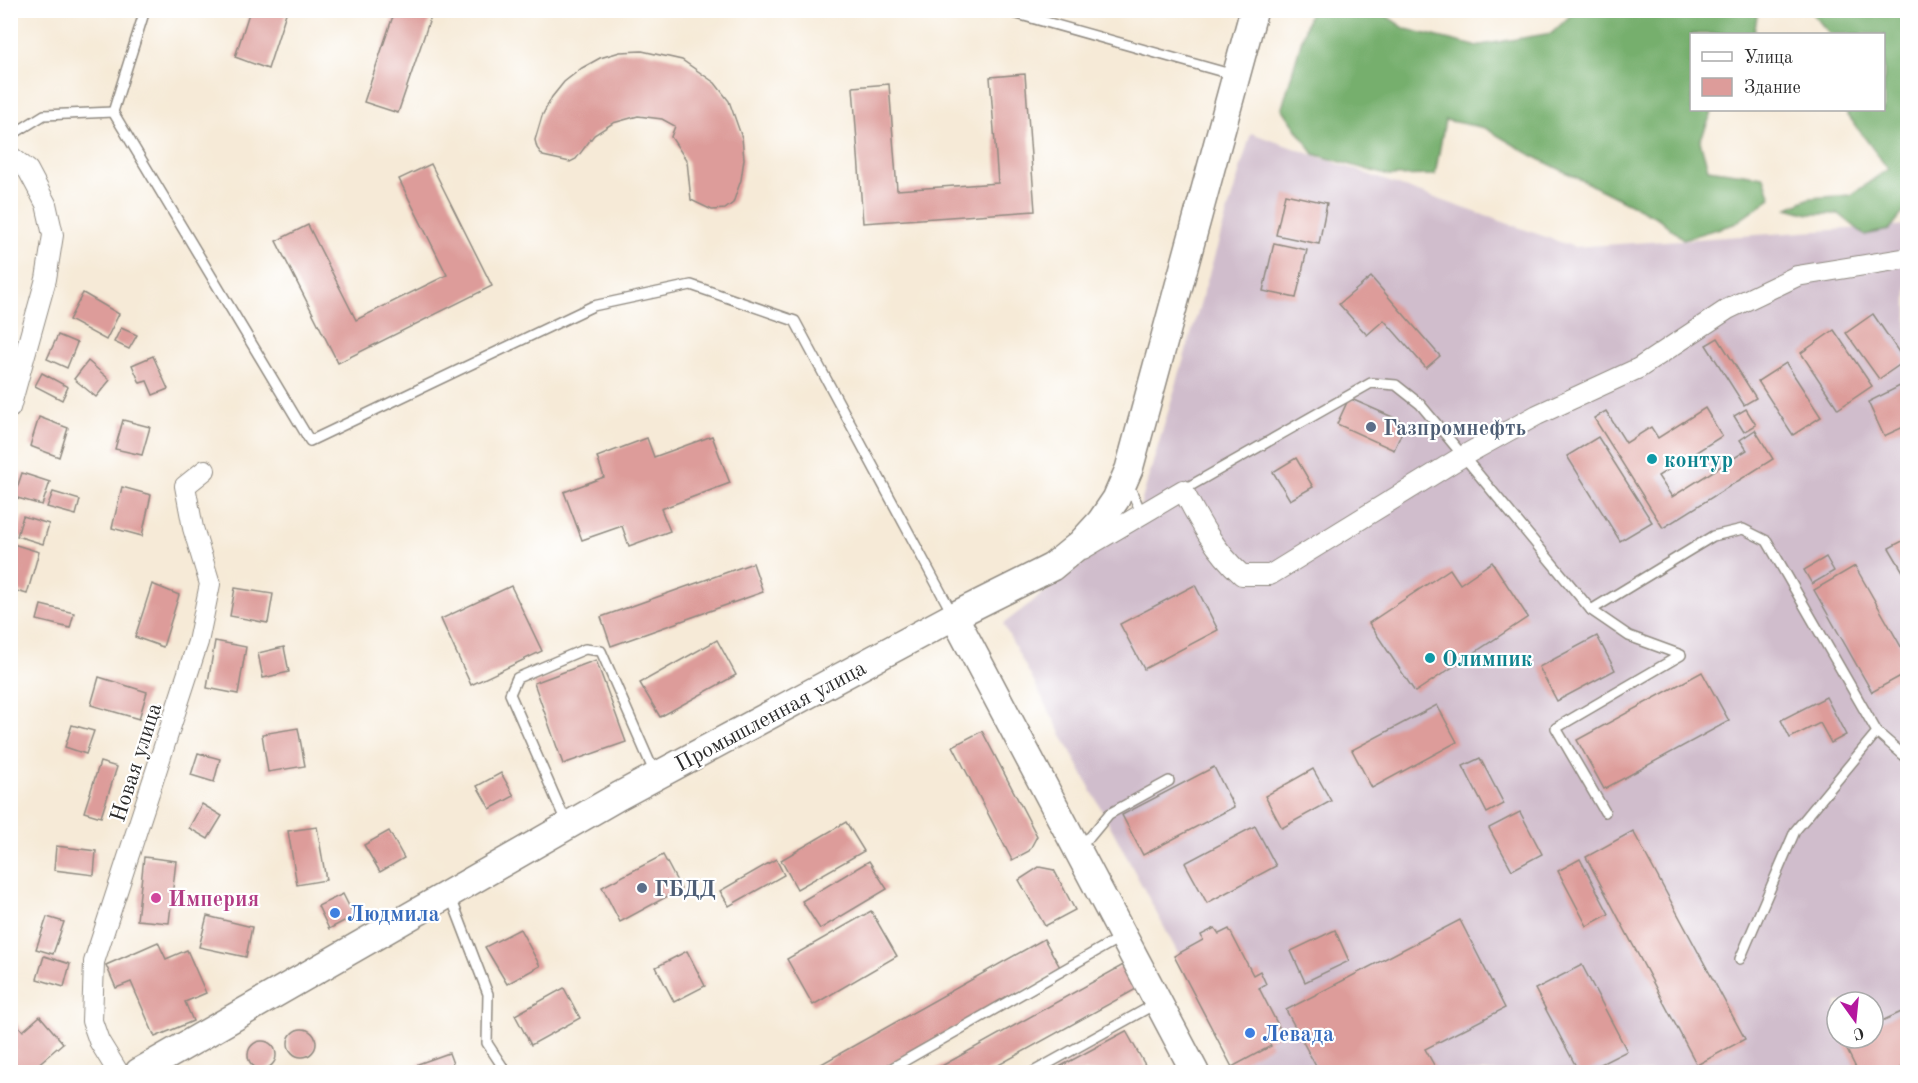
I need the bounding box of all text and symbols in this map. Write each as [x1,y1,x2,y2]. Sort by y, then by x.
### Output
legend [1690,33,1885,111]
text: Улица [1744,49,1793,67]
text: Здание [1744,79,1801,97]
place label: Газпромнефть [1383,418,1526,441]
marker: Газпромнефть [1364,420,1378,434]
place label: контур [1664,450,1733,472]
marker: контур [1645,452,1659,466]
place label: Олимпик [1442,649,1533,671]
marker: Олимпик [1423,651,1437,665]
street label: Промышленная улица [672,657,870,776]
street label: Новая улица [107,700,166,825]
place label: ГБДД [654,879,716,901]
marker: ГБДД [635,881,649,895]
place label: Империя [168,889,259,911]
marker: Империя [149,891,163,905]
place label: Людмила [347,904,440,926]
marker: Людмила [328,906,342,920]
north arrow [1825,990,1885,1050]
text: С [1851,1023,1866,1042]
place label: Левада [1262,1024,1334,1046]
marker: Левада [1243,1026,1257,1040]

